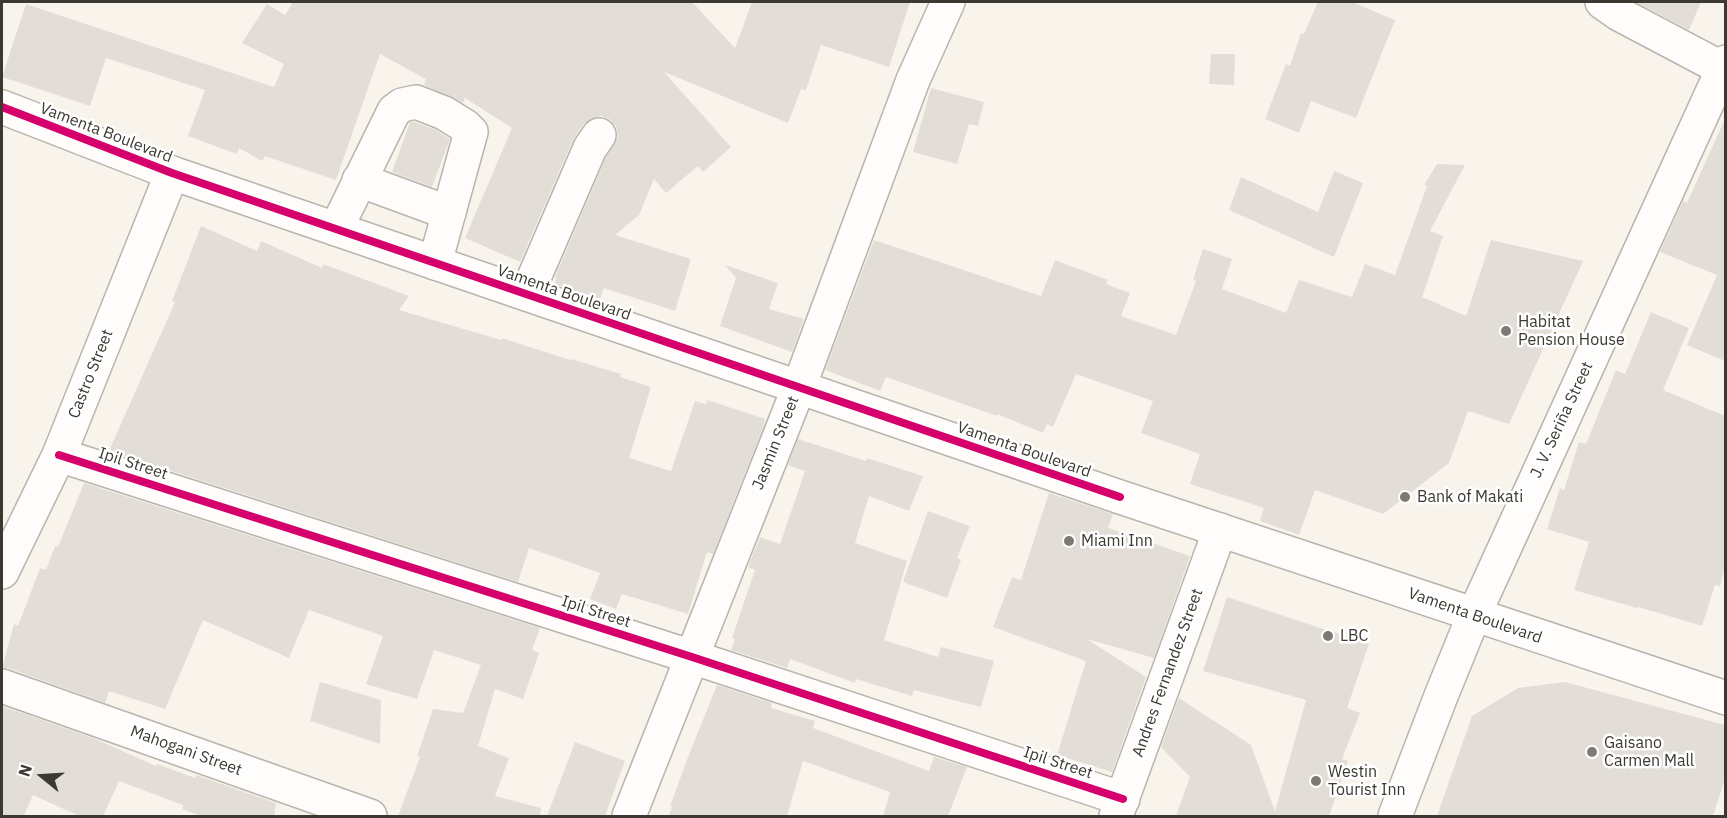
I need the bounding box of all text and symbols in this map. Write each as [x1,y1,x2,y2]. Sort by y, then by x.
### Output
street label: Vamenta Boulevard [37,99,175,167]
street label: Vamenta Boulevard [494,261,634,325]
place label: Habitat Pension House [1518,312,1625,350]
marker: Habitat Pension House [1499,324,1513,338]
street label: Castro Street [64,327,118,421]
street label: J. V. Seriña Street [1527,359,1597,481]
street label: Jasmin Street [749,393,803,493]
street label: Vamenta Boulevard [954,418,1094,482]
street label: Ipil Street [96,444,170,484]
place label: Bank of Makati [1417,487,1523,507]
marker: Bank of Makati [1398,490,1412,504]
place label: Miami Inn [1081,531,1153,551]
marker: Miami Inn [1062,534,1076,548]
street label: Vamenta Boulevard [1405,584,1545,648]
street label: Andres Fernandez Street [1129,586,1207,760]
street label: Ipil Street [559,592,633,632]
place label: LBC [1340,626,1368,646]
marker: LBC [1321,629,1335,643]
street label: Mahogani Street [128,722,244,780]
place label: Gaisano Carmen Mall [1604,733,1694,771]
street label: Ipil Street [1021,743,1095,783]
marker: Gaisano Carmen Mall [1585,745,1599,759]
north arrow [12,746,72,806]
text: N [14,762,36,779]
place label: Westin Tourist Inn [1328,762,1406,800]
marker: Westin Tourist Inn [1309,774,1323,788]

